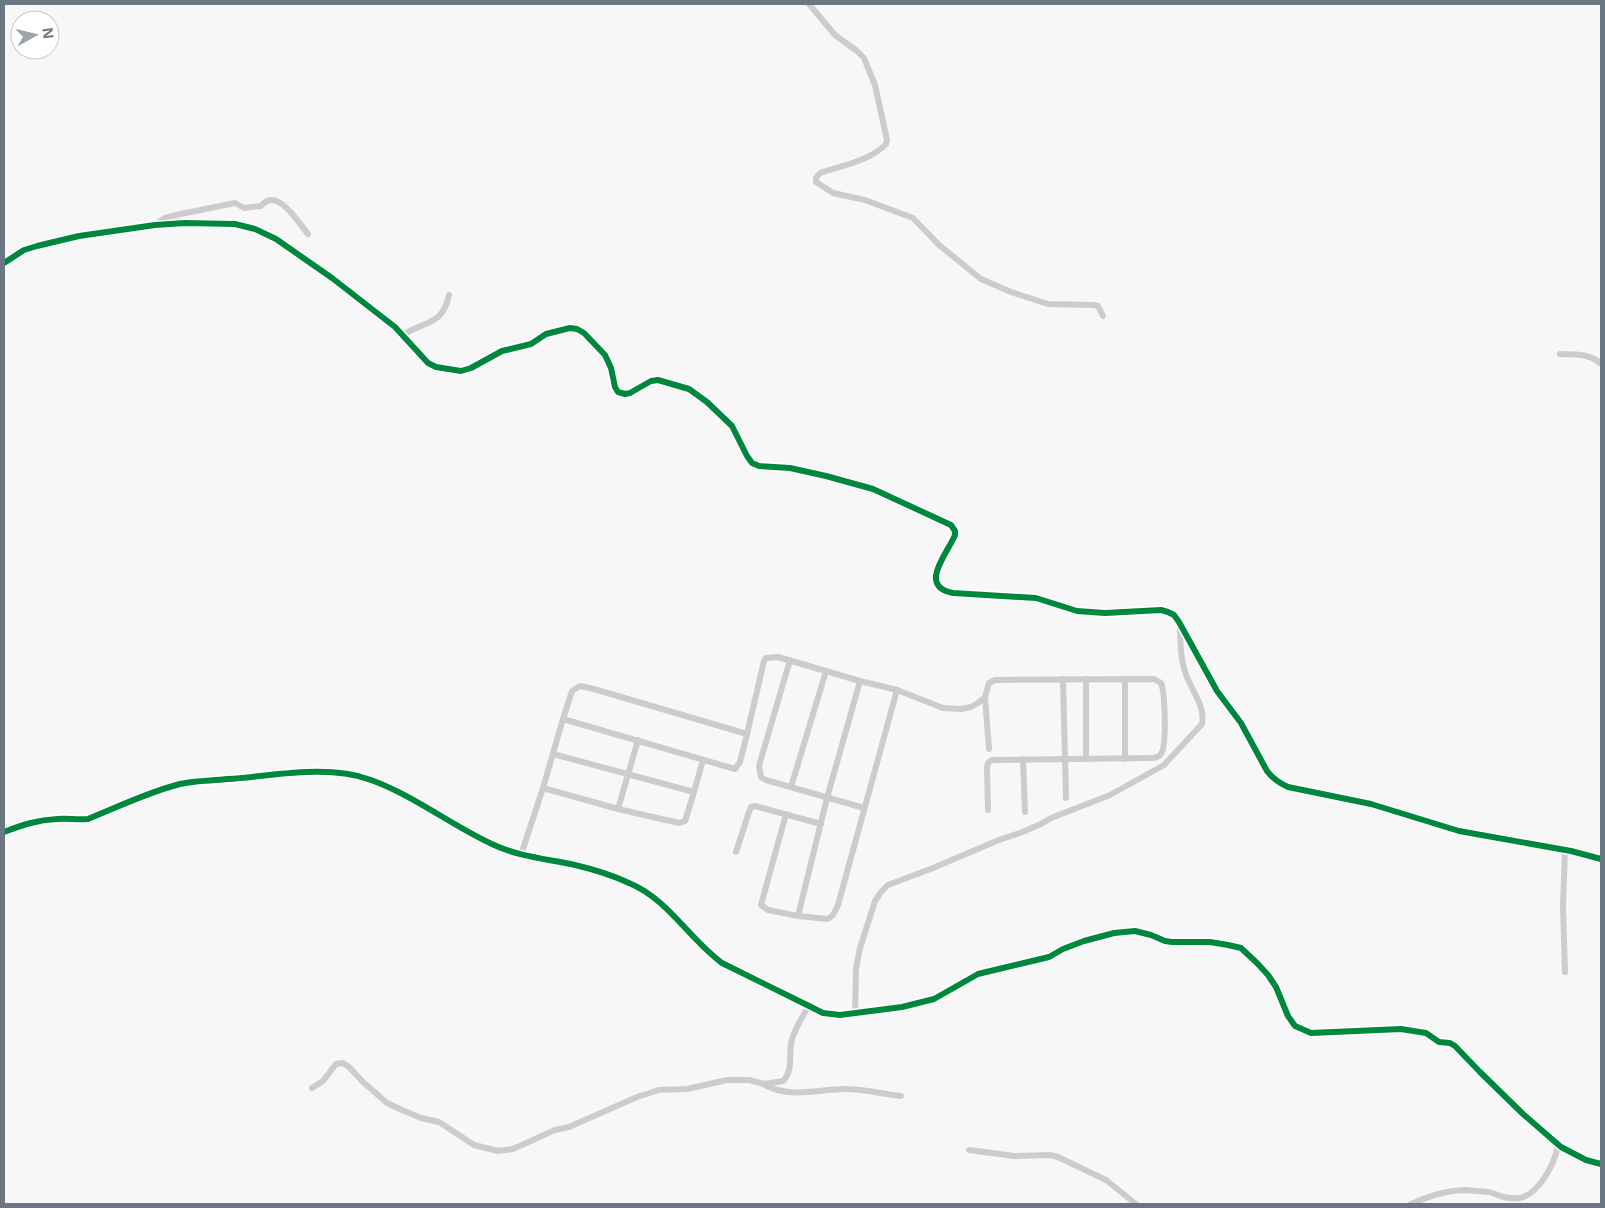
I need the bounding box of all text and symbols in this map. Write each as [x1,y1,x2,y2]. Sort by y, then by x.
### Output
north arrow [10,10,60,60]
text: N [38,26,59,40]

